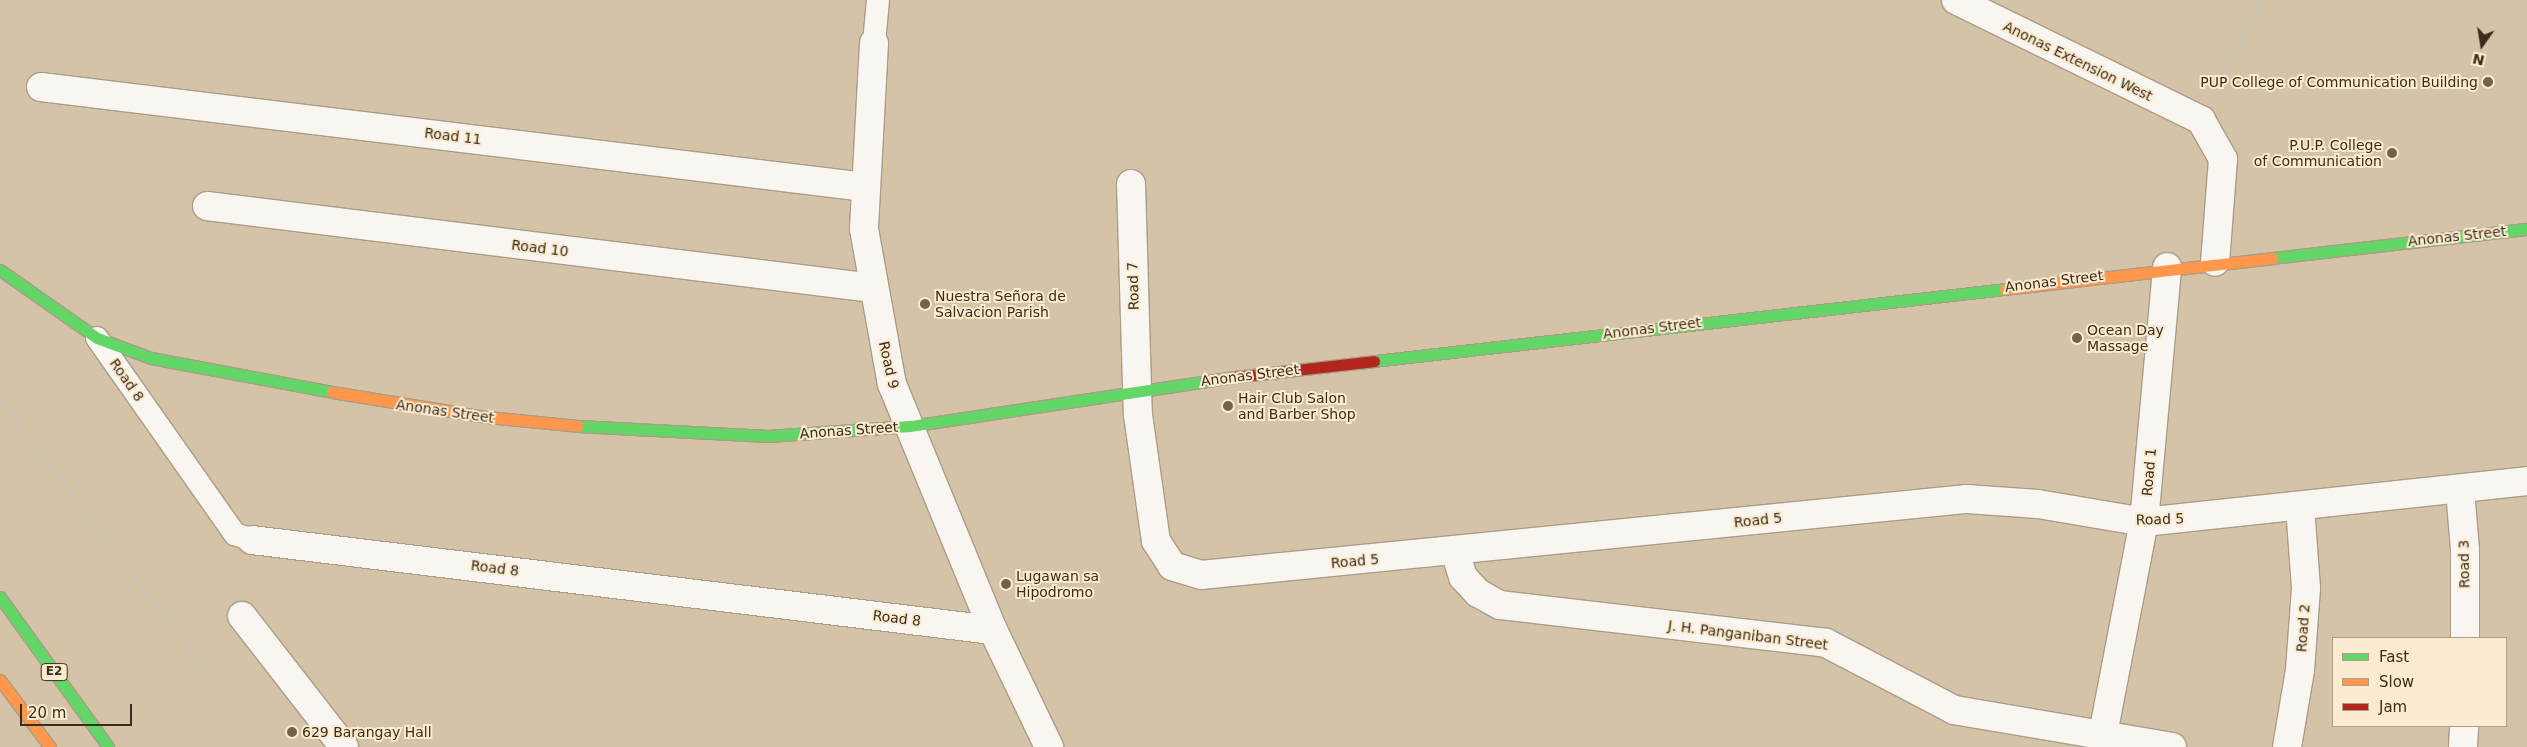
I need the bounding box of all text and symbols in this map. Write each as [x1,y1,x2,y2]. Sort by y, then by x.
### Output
street label: Anonas Extension West [2001,18,2155,104]
north arrow [2457,20,2507,70]
text: N [2471,51,2486,69]
place label: PUP College of Communication Building [2200,74,2478,90]
marker: PUP College of Communication Building [2482,76,2494,88]
street label: Road 11 [423,124,483,148]
place label: P.U.P. College of Communication [2254,137,2382,170]
marker: P.U.P. College of Communication [2386,147,2398,159]
street label: Anonas Street [2407,222,2507,250]
street label: Road 10 [510,236,570,260]
street label: Road 7 [1124,261,1142,311]
street label: Anonas Street [2004,267,2104,295]
place label: Nuestra Señora de Salvacion Parish [935,288,1066,321]
marker: Nuestra Señora de Salvacion Parish [919,298,931,310]
street label: Anonas Street [1602,314,1702,342]
place label: Ocean Day Massage [2087,322,2164,354]
marker: Ocean Day Massage [2071,332,2083,344]
street label: Road 9 [875,339,903,391]
street label: Road 8 [106,355,148,405]
street label: Anonas Street [1200,361,1300,389]
place label: Hair Club Salon and Barber Shop [1238,390,1356,422]
street label: Anonas Street [395,396,495,426]
marker: Hair Club Salon and Barber Shop [1222,400,1234,412]
street label: Anonas Street [799,418,899,442]
street label: Road 1 [2139,447,2159,497]
street label: Road 5 [1733,509,1783,531]
street label: Road 5 [2135,510,2185,528]
street label: Road 3 [2455,540,2473,588]
street label: Road 5 [1330,551,1380,571]
street label: Road 8 [470,557,520,579]
place label: Lugawan sa Hipodromo [1016,568,1099,600]
marker: Lugawan sa Hipodromo [1000,578,1012,590]
street label: Road 2 [2293,603,2313,653]
street label: Road 8 [872,607,922,629]
street label: J. H. Panganiban Street [1667,617,1829,653]
legend [2332,637,2507,727]
text: Fast [2379,648,2409,666]
road number: E2 [40,662,68,682]
text: Slow [2379,673,2414,691]
scale bar [22,694,135,726]
text: Jam [2379,698,2407,716]
text: 20 m [28,704,66,722]
place label: 629 Barangay Hall [302,724,432,740]
marker: 629 Barangay Hall [286,726,298,738]

